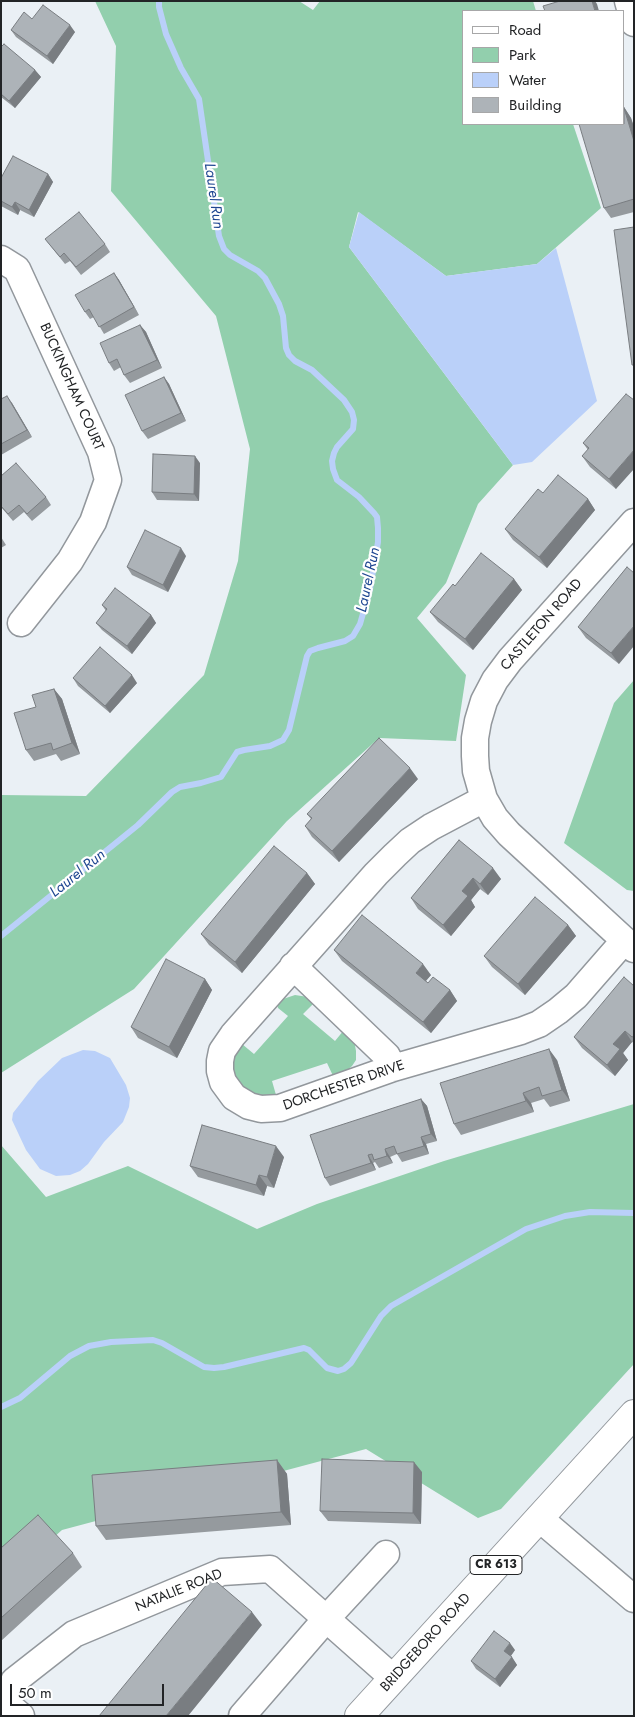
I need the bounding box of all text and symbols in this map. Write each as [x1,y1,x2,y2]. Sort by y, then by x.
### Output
legend [462,10,625,125]
text: Road [509,19,541,41]
text: Park [509,44,536,66]
text: Water [509,69,546,91]
text: Building [509,94,561,116]
water label: Laurel Run [199,162,227,230]
street label: BUCKINGHAM COURT [35,321,107,453]
water label: Laurel Run [353,546,385,614]
street label: CASTLETON ROAD [498,576,586,674]
water label: Laurel Run [47,846,109,902]
street label: DORCHESTER DRIVE [281,1057,407,1115]
road number: CR 613 [470,1556,522,1574]
street label: NATALIE ROAD [133,1566,225,1616]
street label: BRIDGEBORO ROAD [377,1590,475,1696]
scale bar [12,1674,166,1706]
text: 50 m [18,1682,52,1704]

